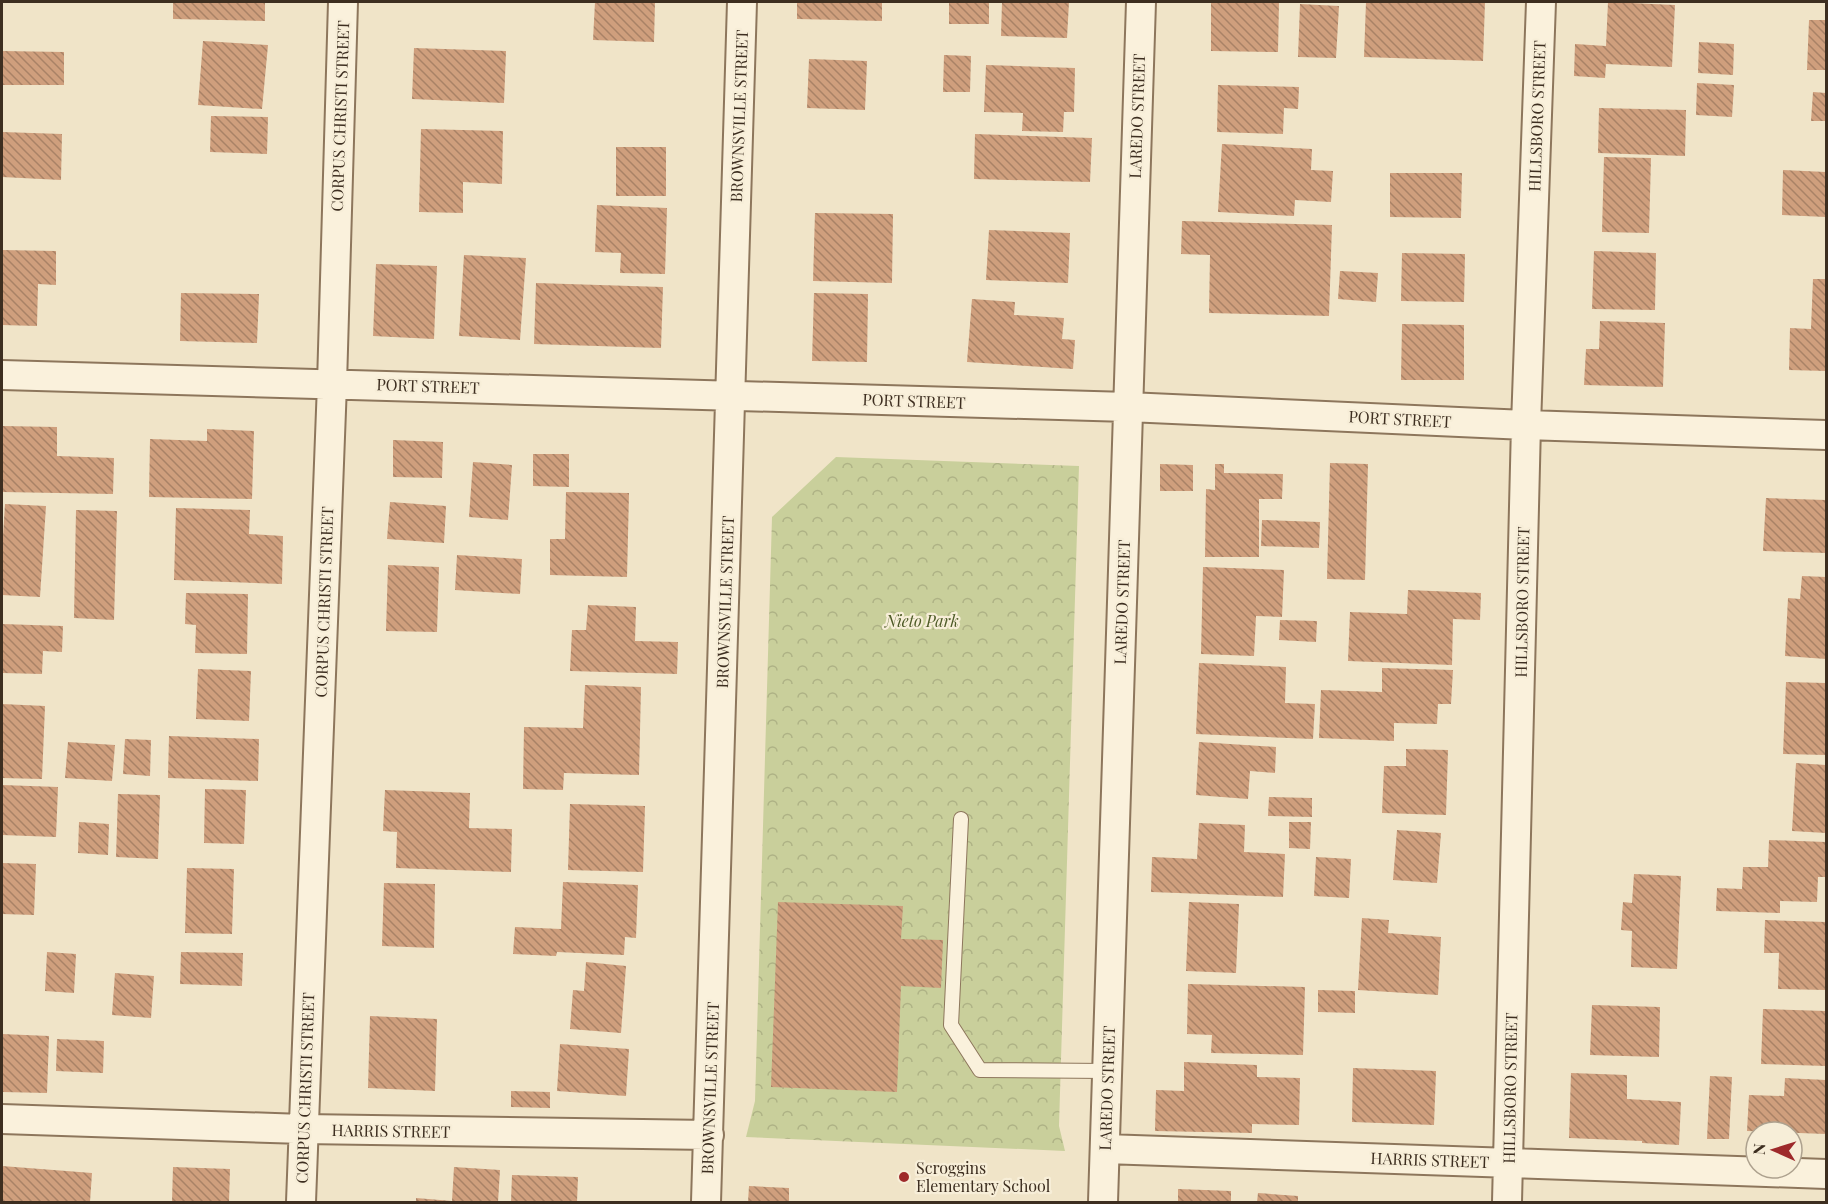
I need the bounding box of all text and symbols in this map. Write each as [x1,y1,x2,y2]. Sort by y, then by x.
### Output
street label: CORPUS CHRISTI STREET [326,20,353,212]
street label: BROWNSVILLE STREET [725,29,752,203]
street label: HILLSBORO STREET [1523,40,1550,192]
street label: LAREDO STREET [1124,53,1149,179]
street label: PORT STREET [376,373,480,398]
street label: PORT STREET [862,388,966,413]
street label: PORT STREET [1348,405,1452,432]
street label: CORPUS CHRISTI STREET [310,506,337,698]
street label: BROWNSVILLE STREET [711,515,738,689]
street label: HILLSBORO STREET [1510,526,1533,678]
street label: LAREDO STREET [1109,539,1134,665]
park label: Nieto Park [883,610,959,631]
street label: CORPUS CHRISTI STREET [291,992,318,1184]
street label: BROWNSVILLE STREET [696,1001,723,1175]
street label: HILLSBORO STREET [1498,1012,1521,1164]
street label: LAREDO STREET [1094,1025,1119,1151]
street label: HARRIS STREET [331,1119,451,1142]
north arrow [1744,1120,1804,1180]
text: N [1748,1142,1769,1156]
street label: HARRIS STREET [1370,1147,1490,1172]
place label: Scroggins Elementary School [916,1157,1051,1196]
marker: Scroggins Elementary School [897,1170,911,1184]

